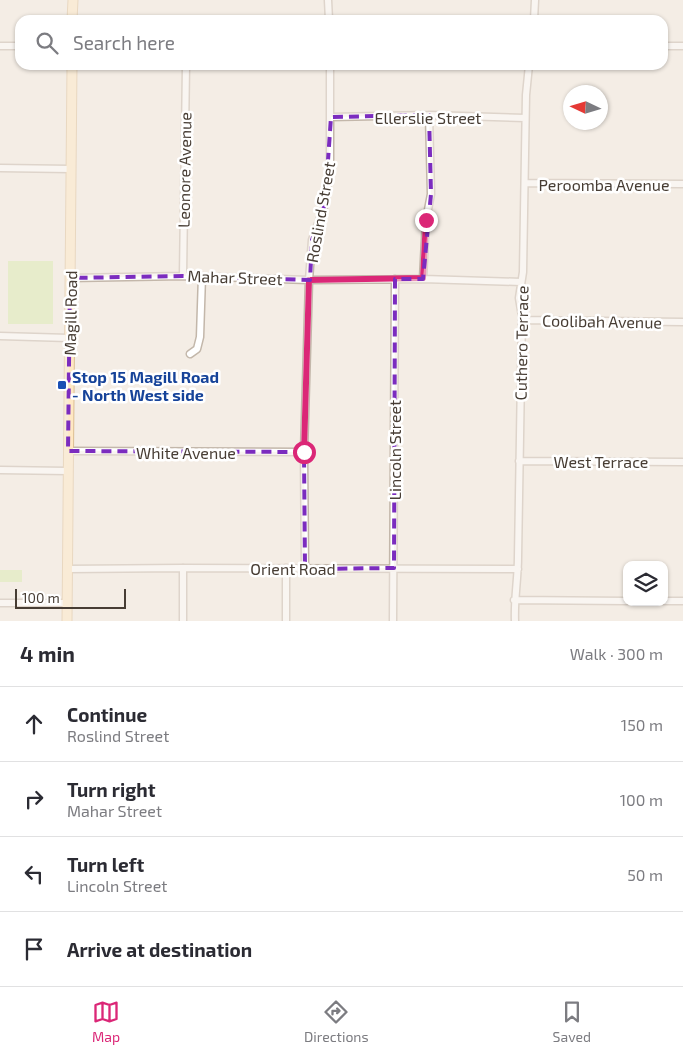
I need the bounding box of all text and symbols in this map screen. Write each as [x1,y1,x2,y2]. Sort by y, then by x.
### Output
search box [15,15,668,70]
icon: search [33,29,61,57]
text: Search here [73,31,175,54]
north arrow [563,85,608,130]
street label: Ellerslie Street [375,108,481,127]
street label: Leonore Avenue [173,112,195,228]
street label: Roslind Street [302,160,338,264]
street label: Peroomba Avenue [538,175,670,194]
route end [415,209,438,232]
street label: Mahar Street [187,266,283,288]
street label: Magill Road [60,270,80,356]
street label: Cuthero Terrace [511,285,531,401]
street label: Coolibah Avenue [542,310,662,332]
place label: Stop 15 Magill Road - North West side [72,367,219,404]
marker: Stop 15 Magill Road - North West side [56,379,68,391]
street label: Lincoln Street [385,400,404,500]
route start [293,441,316,464]
street label: White Avenue [136,443,236,462]
street label: West Terrace [554,452,648,471]
street label: Orient Road [250,559,336,578]
map controls [623,561,668,606]
button: layers [623,561,668,606]
scale bar [15,586,126,609]
text: 100 m [22,589,60,606]
text: 4 min [20,641,75,666]
text: Walk · 300 m [570,644,663,663]
text: Continue [67,703,147,726]
icon: ahead [20,710,48,738]
text: 150 m [621,715,663,734]
text: Roslind Street [67,726,169,745]
text: Turn right [67,778,155,801]
icon: right [20,785,48,813]
text: 100 m [620,790,663,809]
text: Mahar Street [67,801,162,820]
text: Turn left [67,853,144,876]
icon: left [20,860,48,888]
text: 50 m [627,865,663,884]
text: Lincoln Street [67,876,167,895]
icon: arrive [20,935,48,963]
text: Arrive at destination [67,938,252,961]
tab: Map [92,998,120,1045]
tab: Directions [304,998,369,1045]
tab: Saved [553,998,591,1045]

